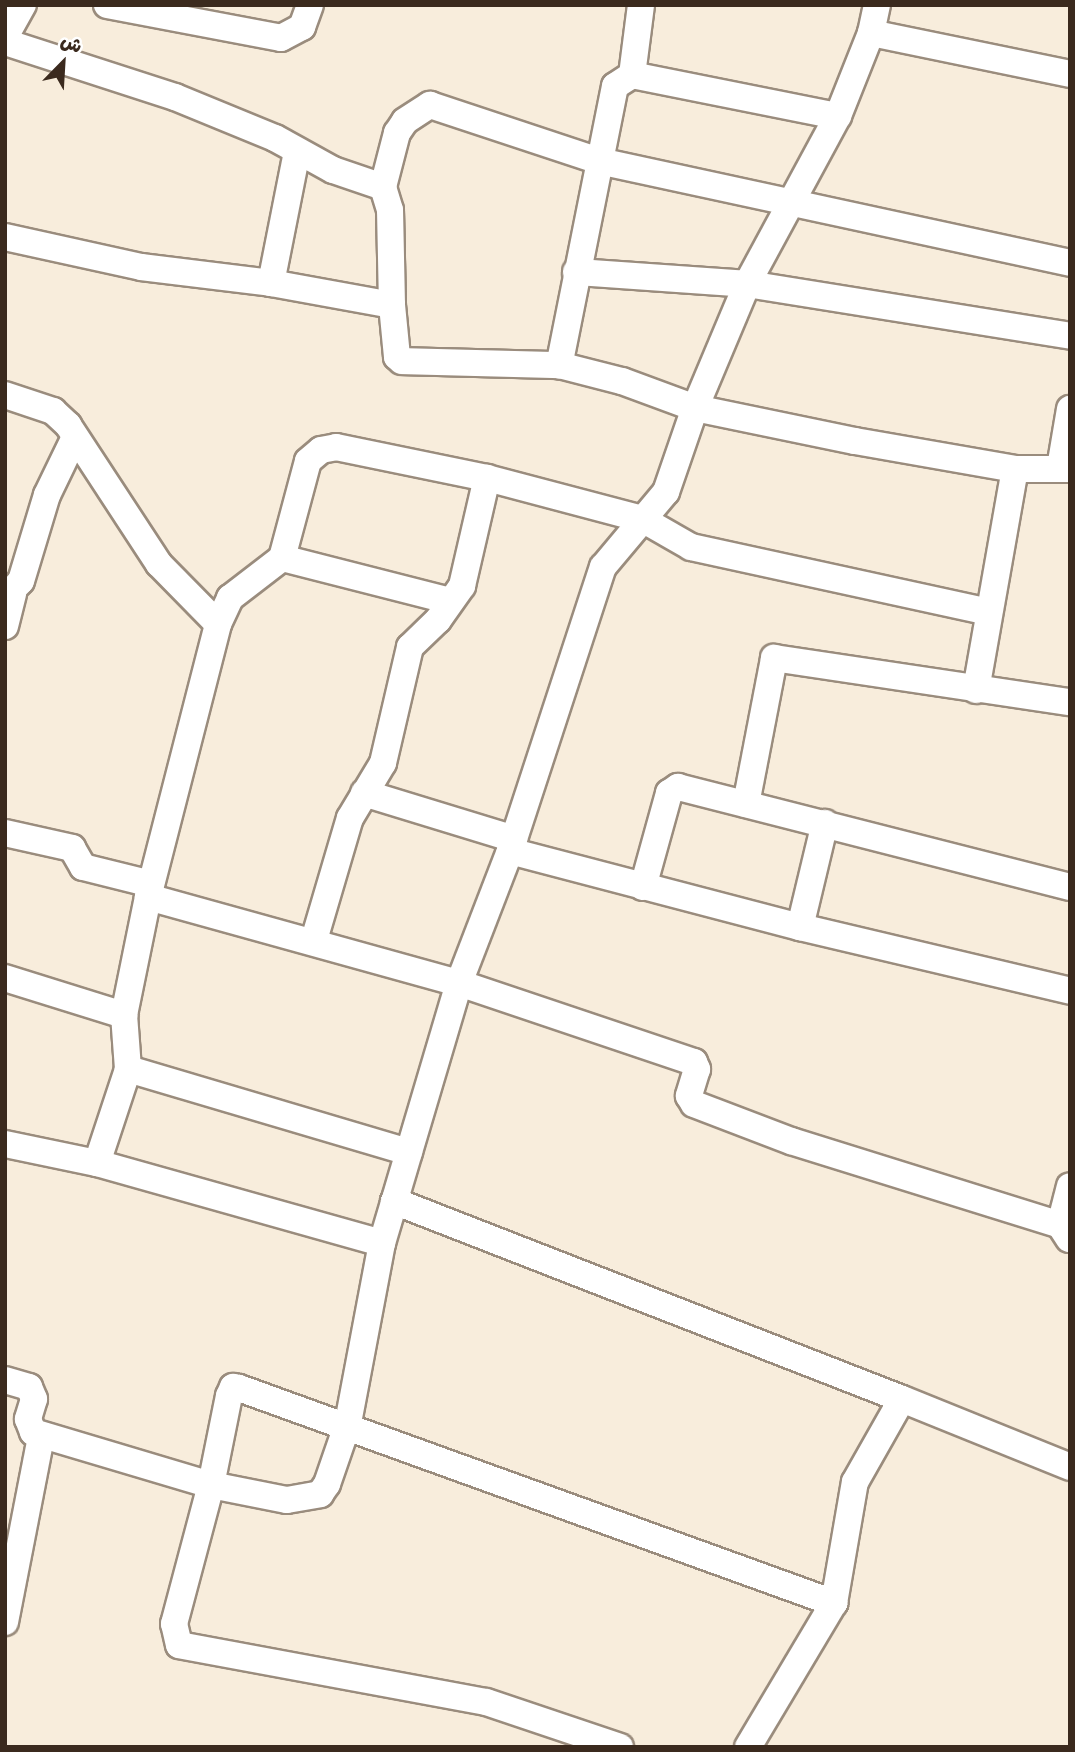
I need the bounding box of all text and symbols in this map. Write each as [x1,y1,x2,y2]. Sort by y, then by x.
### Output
text: ش [55,24,88,63]
north arrow [28,28,98,98]

